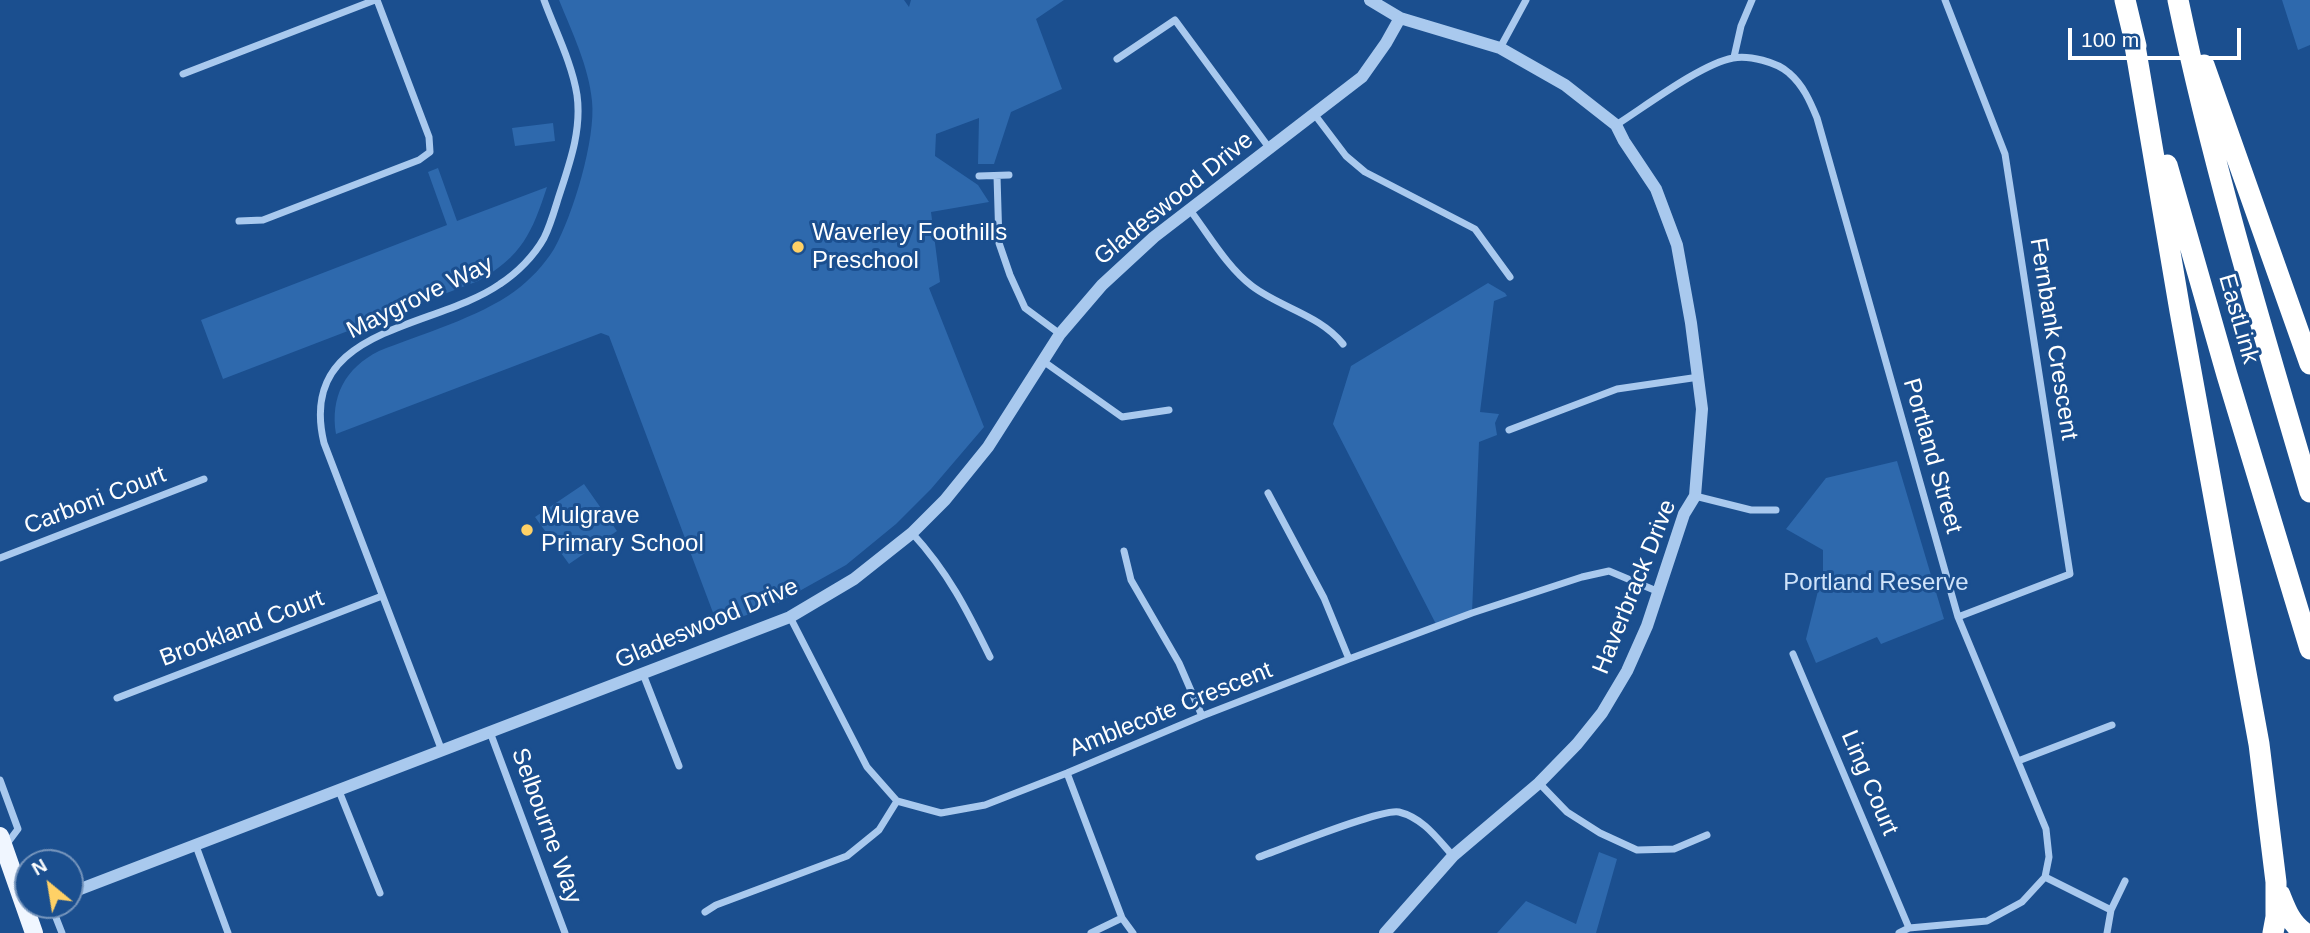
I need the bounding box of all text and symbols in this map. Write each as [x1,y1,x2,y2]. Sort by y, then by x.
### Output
scale bar [2072,14,2245,58]
text: 100 m [2081,28,2139,51]
street label: Gladeswood Drive [1089,126,1259,272]
place label: Waverley Foothills Preschool [812,219,1007,275]
street label: Fernbank Crescent [2023,236,2083,442]
marker: Waverley Foothills Preschool [790,239,806,255]
street label: Maygrove Way [342,250,498,346]
street label: EastLink [2211,271,2265,367]
street label: Portland Street [1896,375,1968,537]
street label: Carboni Court [20,461,170,541]
street label: Haverbrack Drive [1587,496,1683,678]
place label: Mulgrave Primary School [541,502,704,558]
marker: Mulgrave Primary School [519,522,535,538]
park label: Portland Reserve [1783,569,1969,597]
street label: Gladeswood Drive [611,572,803,676]
street label: Brookland Court [156,584,328,674]
street label: Amblecote Crescent [1065,656,1277,764]
street label: Ling Court [1834,726,1904,840]
street label: Selbourne Way [505,744,587,908]
north arrow [14,849,84,919]
text: N [28,855,50,880]

